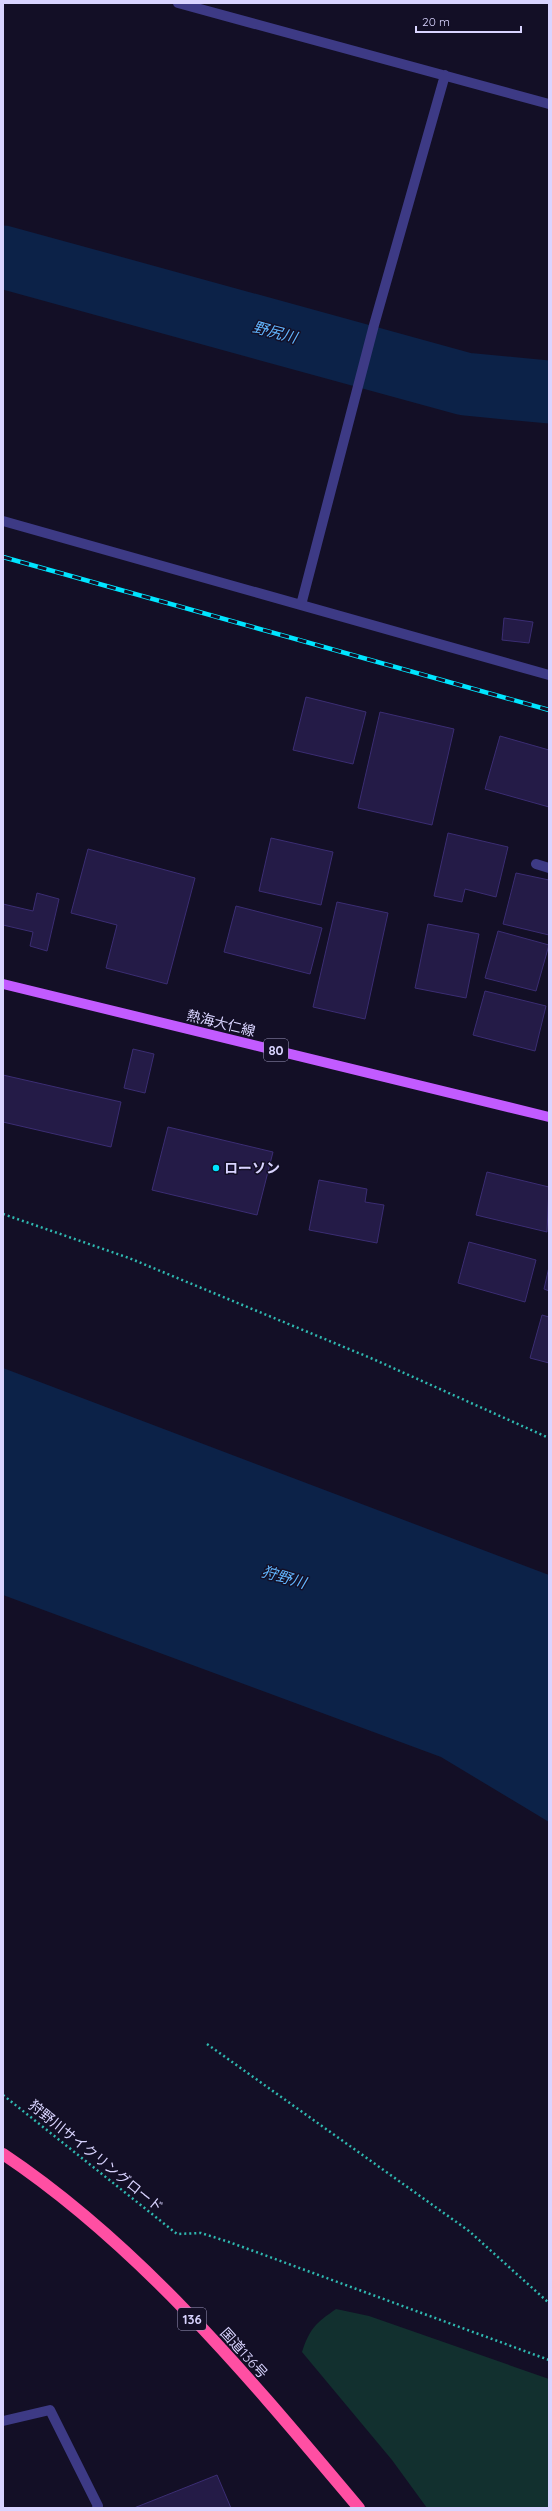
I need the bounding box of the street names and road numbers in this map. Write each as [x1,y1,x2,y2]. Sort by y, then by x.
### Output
street label: 熱海大仁線 [185,1006,257,1040]
road number: 80 [264,1039,288,1061]
street label: 狩野川サイクリングロード [25,2096,167,2216]
road number: 136 [178,2308,206,2330]
street label: 国道136号 [217,2324,271,2382]

